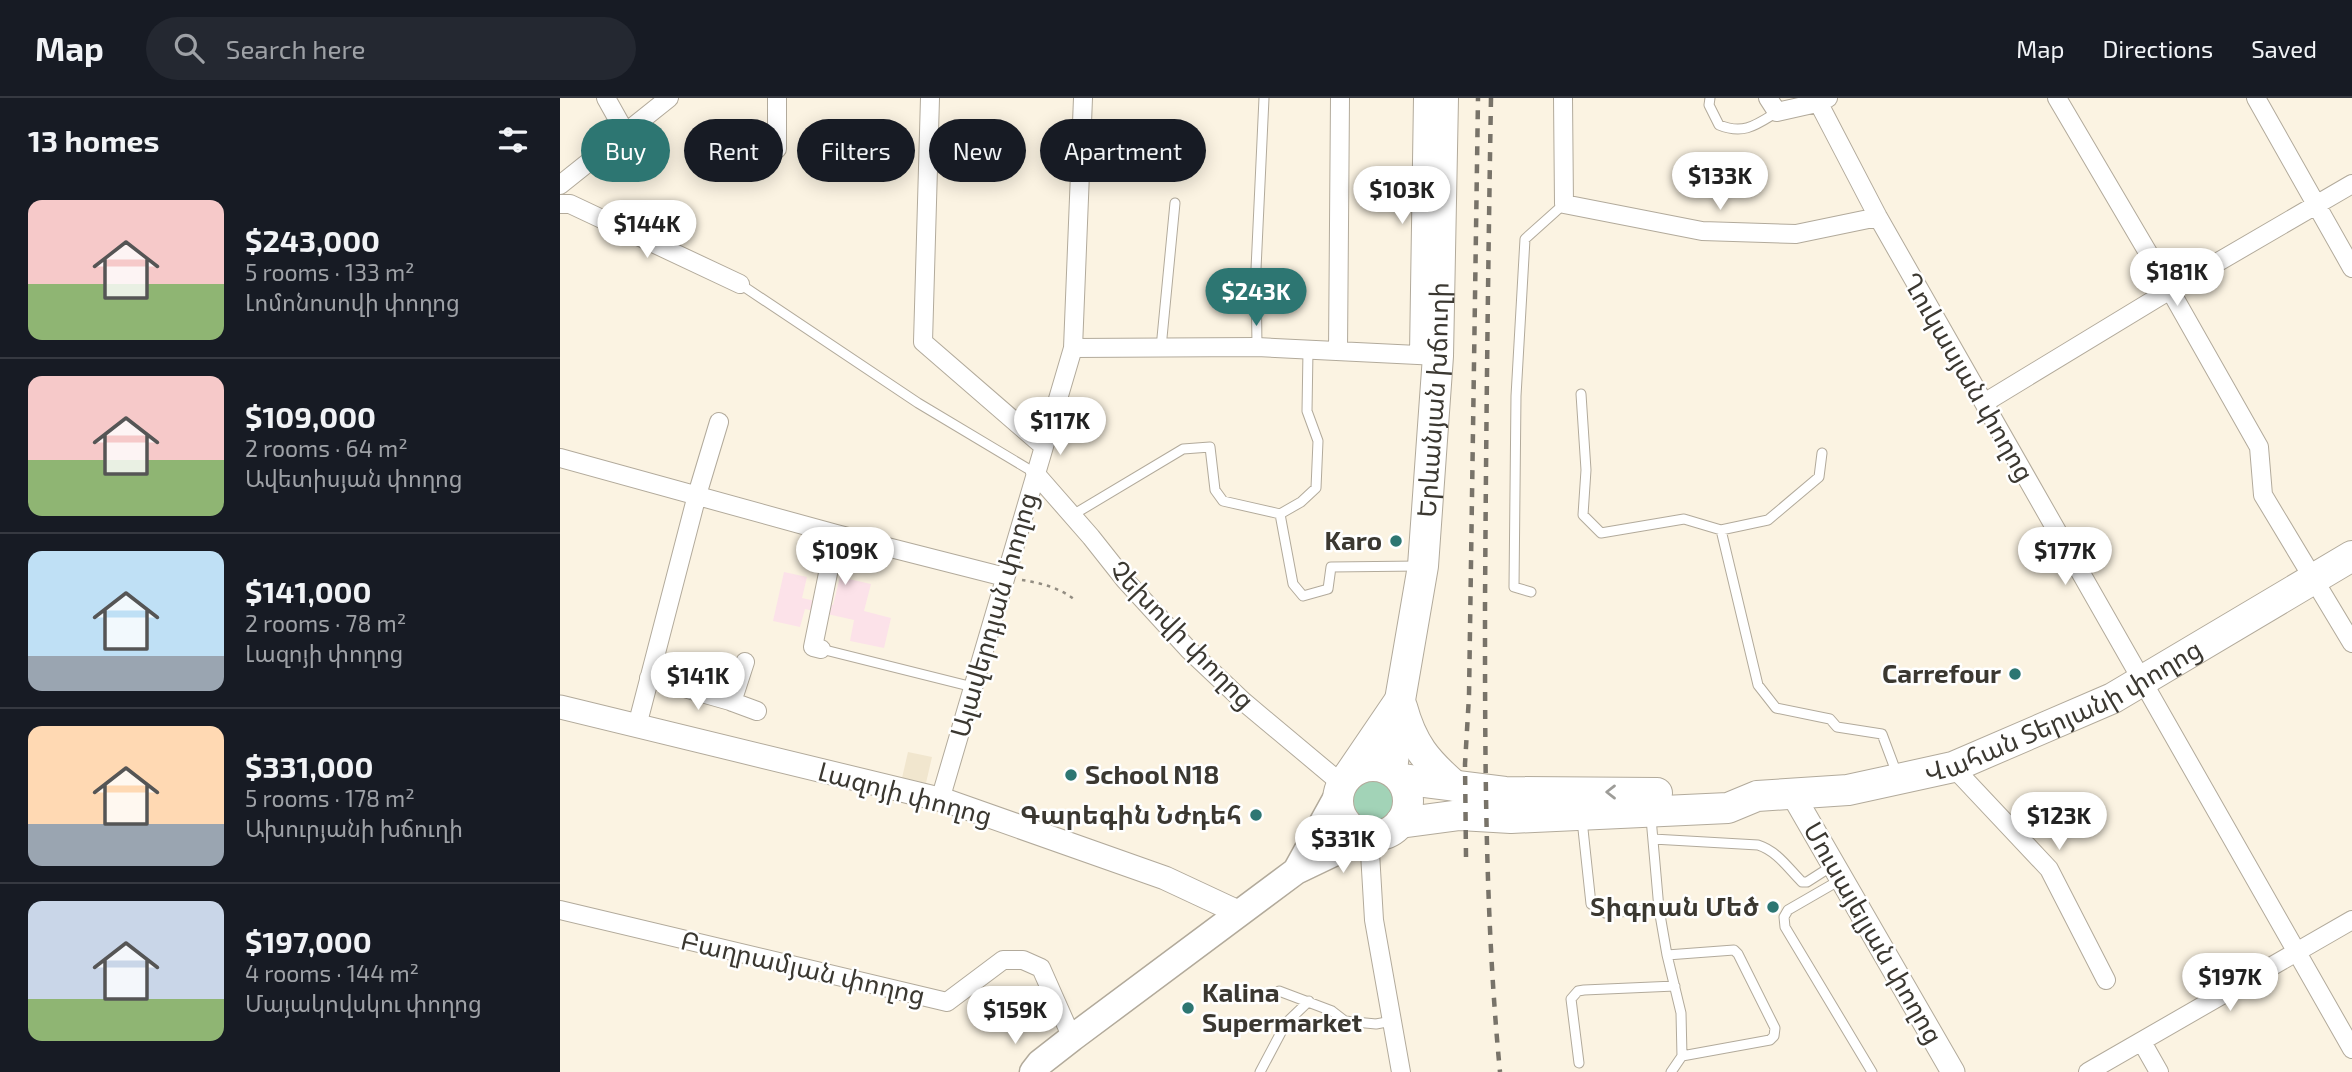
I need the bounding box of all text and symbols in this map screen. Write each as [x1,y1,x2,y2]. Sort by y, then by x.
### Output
search box [146,17,636,80]
text: Map [35,28,104,68]
icon: search [170,29,208,67]
text: Search here [226,33,365,64]
text: Map [2016,34,2064,63]
text: Directions [2102,34,2213,63]
text: Saved [2251,34,2317,63]
chip: Buy [581,119,670,182]
chip: Rent [684,119,783,182]
chip: Filters [797,119,915,182]
chip: New [929,119,1026,182]
chip: Apartment [1040,119,1206,182]
icon: filters [494,121,532,159]
text: 13 homes [28,122,159,158]
pin: $133K [1671,152,1769,212]
text: $133K [1688,161,1752,189]
pin: $103K [1353,166,1451,226]
text: $103K [1369,175,1435,203]
pin: $144K [598,200,696,260]
text: $144K [613,209,681,237]
text: $243,000 [245,222,380,258]
icon: home [84,228,168,312]
pin: $181K [2128,248,2226,308]
text: $181K [2146,257,2208,285]
text: 5 rooms · 133 m² [245,258,415,286]
street label: Ղուկասյան փողոց [1896,266,2042,487]
pin: $243K [1207,268,1305,328]
text: $243K [1222,277,1290,305]
street label: Երևանյան խճուղի [1410,282,1454,518]
text: Լոմոնոսովի փողոց [245,288,460,316]
text: $109,000 [245,398,376,434]
pin: $117K [1011,398,1109,457]
icon: home [84,404,168,488]
text: $117K [1030,406,1090,434]
text: 2 rooms · 64 m² [245,434,408,462]
text: Ավետիսյան փողոց [245,464,463,492]
street label: Ալավերդյան փողոց [943,488,1043,741]
place label: Karo [1324,524,1382,555]
pin: $109K [796,528,894,587]
pin: $177K [2016,528,2114,587]
marker: Karo [1388,533,1404,549]
text: $109K [812,536,878,564]
text: $177K [2034,536,2096,564]
street label: Չեխովի փողոց [1104,553,1262,715]
text: $141,000 [245,573,371,609]
icon: home [84,579,168,663]
text: 2 rooms · 78 m² [245,609,406,637]
street label: Վահան Տերյանի փողոց [1921,632,2207,787]
text: Լազոյի փողոց [245,639,403,667]
pin: $141K [649,652,747,712]
place label: Carrefour [1882,657,2001,688]
text: $141K [667,661,729,689]
marker: Carrefour [2007,666,2023,682]
text: $331,000 [245,748,373,784]
icon: home [84,754,168,838]
street label: Լազոյի փողոց [815,754,996,832]
place label: School N18 [1085,758,1220,789]
marker: School N18 [1063,767,1079,783]
text: 5 rooms · 178 m² [245,784,415,812]
one-way arrow [1605,784,1615,800]
pin: $123K [2010,792,2108,852]
place label: Գարեգին Նժդեհ [1020,798,1242,830]
text: $123K [2027,801,2091,829]
marker: Գարեգին Նժդեհ [1248,807,1264,823]
text: Ախուրյանի խճուղի [245,814,463,842]
pin: $331K [1294,816,1392,875]
street label: Մուսայելյան փողոց [1797,816,1950,1049]
text: $331K [1311,824,1375,852]
place label: Տիգրան Մեծ [1590,890,1759,922]
marker: Տիգրան Մեծ [1765,899,1781,915]
text: $197,000 [245,923,372,959]
street label: Բաղրամյան փողոց [678,923,929,1011]
icon: home [84,929,168,1013]
pin: $197K [2181,954,2279,1013]
text: 4 rooms · 144 m² [245,959,419,987]
text: $197K [2198,962,2262,990]
place label: Kalina Supermarket [1202,976,1363,1037]
pin: $159K [966,986,1064,1046]
text: Մայակովսկու փողոց [245,989,482,1017]
text: $159K [983,995,1047,1023]
marker: Kalina Supermarket [1180,1000,1196,1016]

